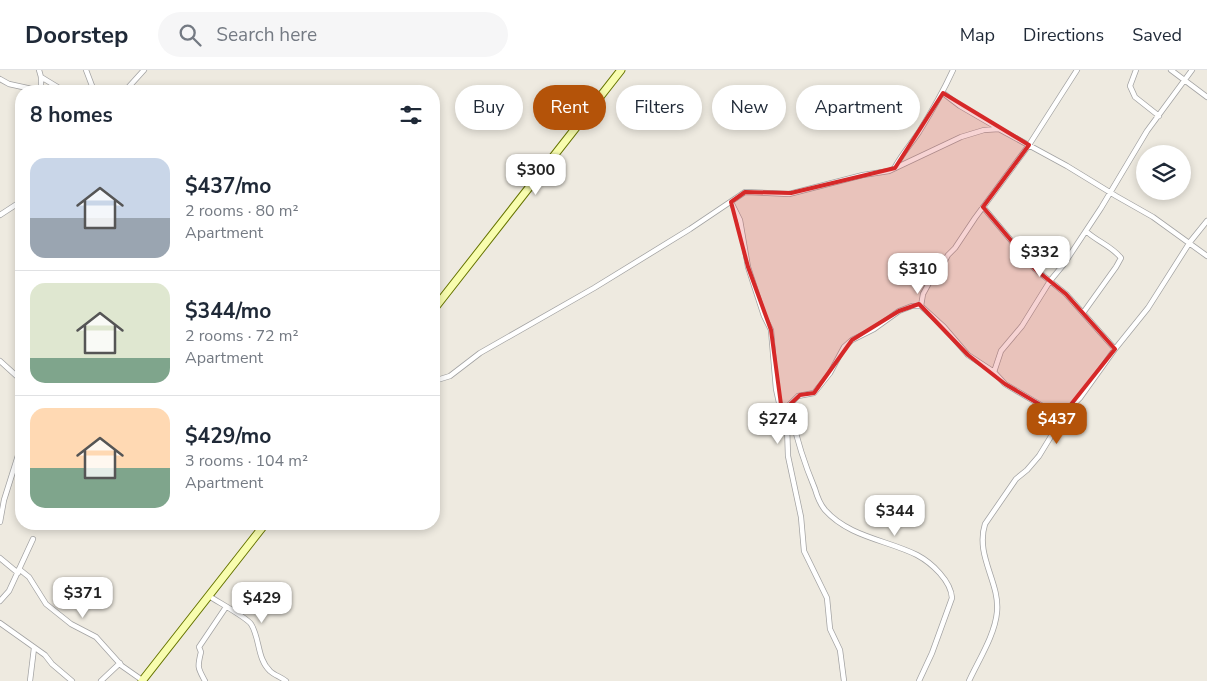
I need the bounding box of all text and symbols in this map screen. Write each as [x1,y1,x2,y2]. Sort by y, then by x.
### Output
search box [158,12,508,57]
text: Doorstep [25,19,128,51]
icon: search [176,21,204,49]
text: Search here [216,22,317,48]
text: Map [960,23,995,47]
text: Directions [1023,23,1104,47]
text: Saved [1132,23,1182,47]
chip: Buy [455,85,523,130]
chip: Rent [533,85,606,130]
chip: Filters [616,85,702,130]
chip: New [712,85,786,130]
chip: Apartment [796,85,920,130]
text: 8 homes [30,101,113,129]
icon: filters [397,101,425,129]
map controls [1136,145,1191,200]
button: layers [1136,145,1191,200]
pin: $300 [506,154,566,196]
text: $300 [517,159,555,181]
text: $437/mo [185,172,271,200]
icon: home [70,178,130,238]
text: 2 rooms · 80 m² [185,200,298,222]
text: Apartment [185,222,263,244]
pin: $332 [1010,236,1070,278]
text: $332 [1021,241,1059,263]
pin: $310 [888,252,948,295]
text: $310 [899,258,937,280]
text: $344/mo [185,297,271,325]
icon: home [70,303,130,363]
text: 2 rooms · 72 m² [185,325,298,347]
text: Apartment [185,347,263,369]
pin: $274 [748,402,808,445]
pin: $437 [1027,402,1087,445]
text: $274 [759,408,797,430]
text: $437 [1038,408,1076,430]
text: $429/mo [185,422,271,450]
icon: home [70,428,130,488]
text: 3 rooms · 104 m² [185,450,308,472]
text: Apartment [185,472,263,494]
pin: $344 [865,494,925,537]
text: $344 [876,500,914,522]
pin: $371 [53,576,113,619]
text: $371 [64,582,102,604]
pin: $429 [232,582,292,624]
text: $429 [243,587,281,609]

